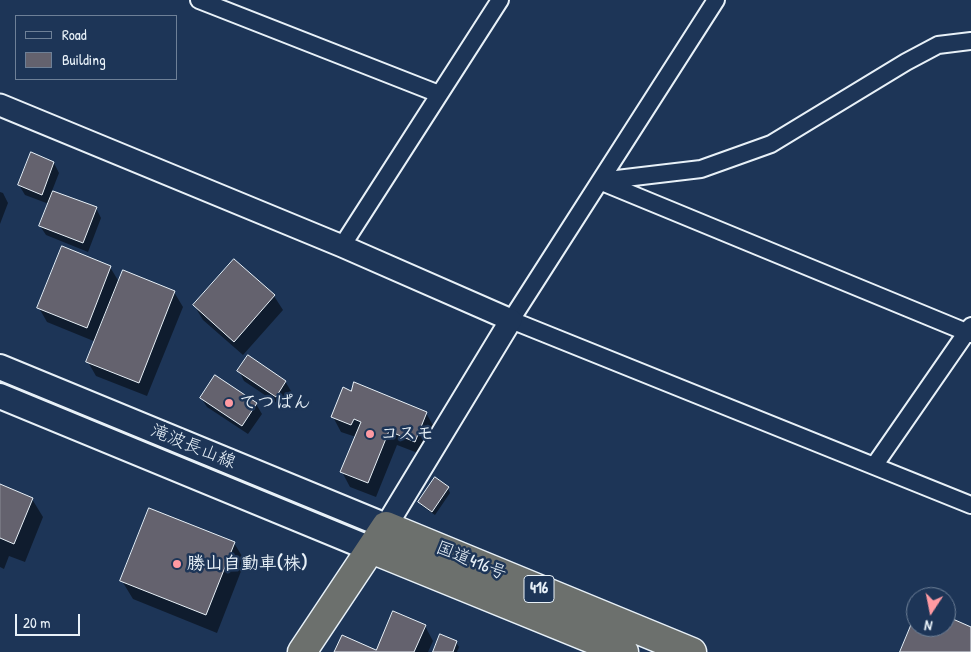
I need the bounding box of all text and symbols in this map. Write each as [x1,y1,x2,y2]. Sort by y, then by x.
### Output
legend [15,15,178,80]
text: Road [62,24,87,45]
text: Building [62,49,106,70]
place label: てつぱん [239,392,311,414]
marker: てつぱん [223,397,235,409]
street label: 滝波長山線 [147,420,239,474]
place label: コスモ [380,423,434,445]
marker: コスモ [364,428,376,440]
street label: 国道416号 [432,537,510,585]
place label: 勝山自動車(株) [187,553,308,575]
marker: 勝山自動車(株) [171,558,183,570]
road number: 416 [524,576,554,602]
north arrow [906,587,956,637]
scale bar [18,604,82,636]
text: 20 m [23,612,50,633]
text: N [923,616,934,636]

